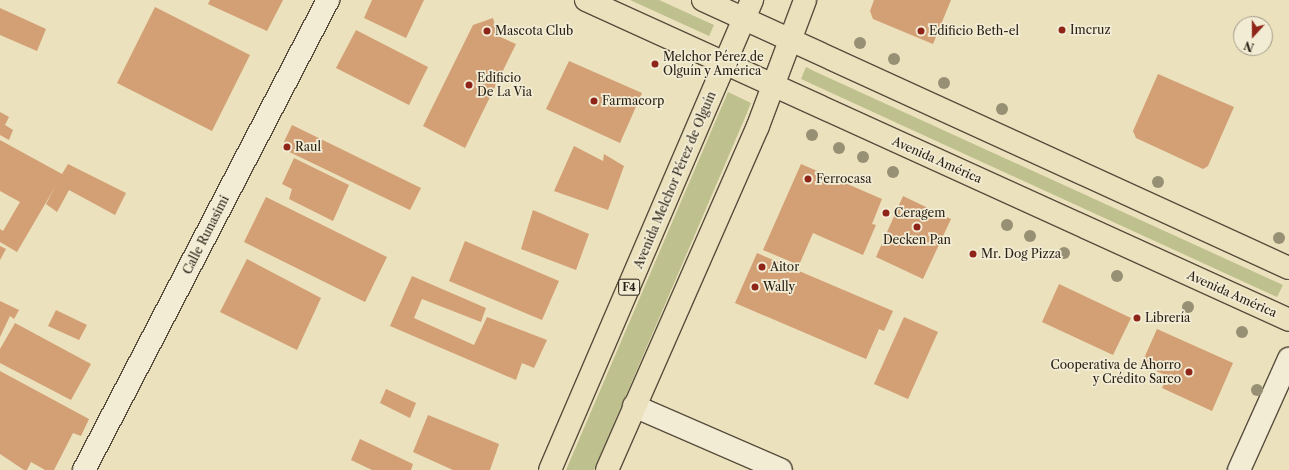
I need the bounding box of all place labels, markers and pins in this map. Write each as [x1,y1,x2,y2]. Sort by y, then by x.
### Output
place label: Imcruz [1070,23,1111,37]
place label: Mascota Club [495,24,573,38]
place label: Edificio Beth-el [929,24,1019,38]
marker: Imcruz [1057,25,1067,35]
marker: Mascota Club [482,26,492,36]
marker: Edificio Beth-el [916,26,926,36]
place label: Melchor Pérez de Olguín y América [663,50,764,78]
marker: Melchor Pérez de Olguín y América [650,59,660,69]
place label: Edificio De La Via [477,71,533,99]
marker: Edificio De La Via [464,80,474,90]
place label: Farmacorp [602,94,664,108]
marker: Farmacorp [589,96,599,106]
place label: Raul [295,140,321,154]
marker: Raul [282,142,292,152]
place label: Ferrocasa [816,172,872,186]
marker: Ferrocasa [803,174,813,184]
place label: Ceragem [894,206,945,220]
marker: Ceragem [881,208,891,218]
marker: Decken Pan [912,222,922,232]
place label: Decken Pan [883,233,951,247]
place label: Mr. Dog Pizza [981,247,1061,261]
marker: Mr. Dog Pizza [968,249,978,259]
place label: Aitor [770,260,799,274]
marker: Aitor [757,262,767,272]
place label: Wally [763,280,795,294]
marker: Wally [750,282,760,292]
place label: Librería [1145,311,1190,325]
marker: Librería [1132,313,1142,323]
place label: Cooperativa de Ahorro y Crédito Sarco [1050,358,1181,386]
marker: Cooperativa de Ahorro y Crédito Sarco [1184,367,1194,377]

